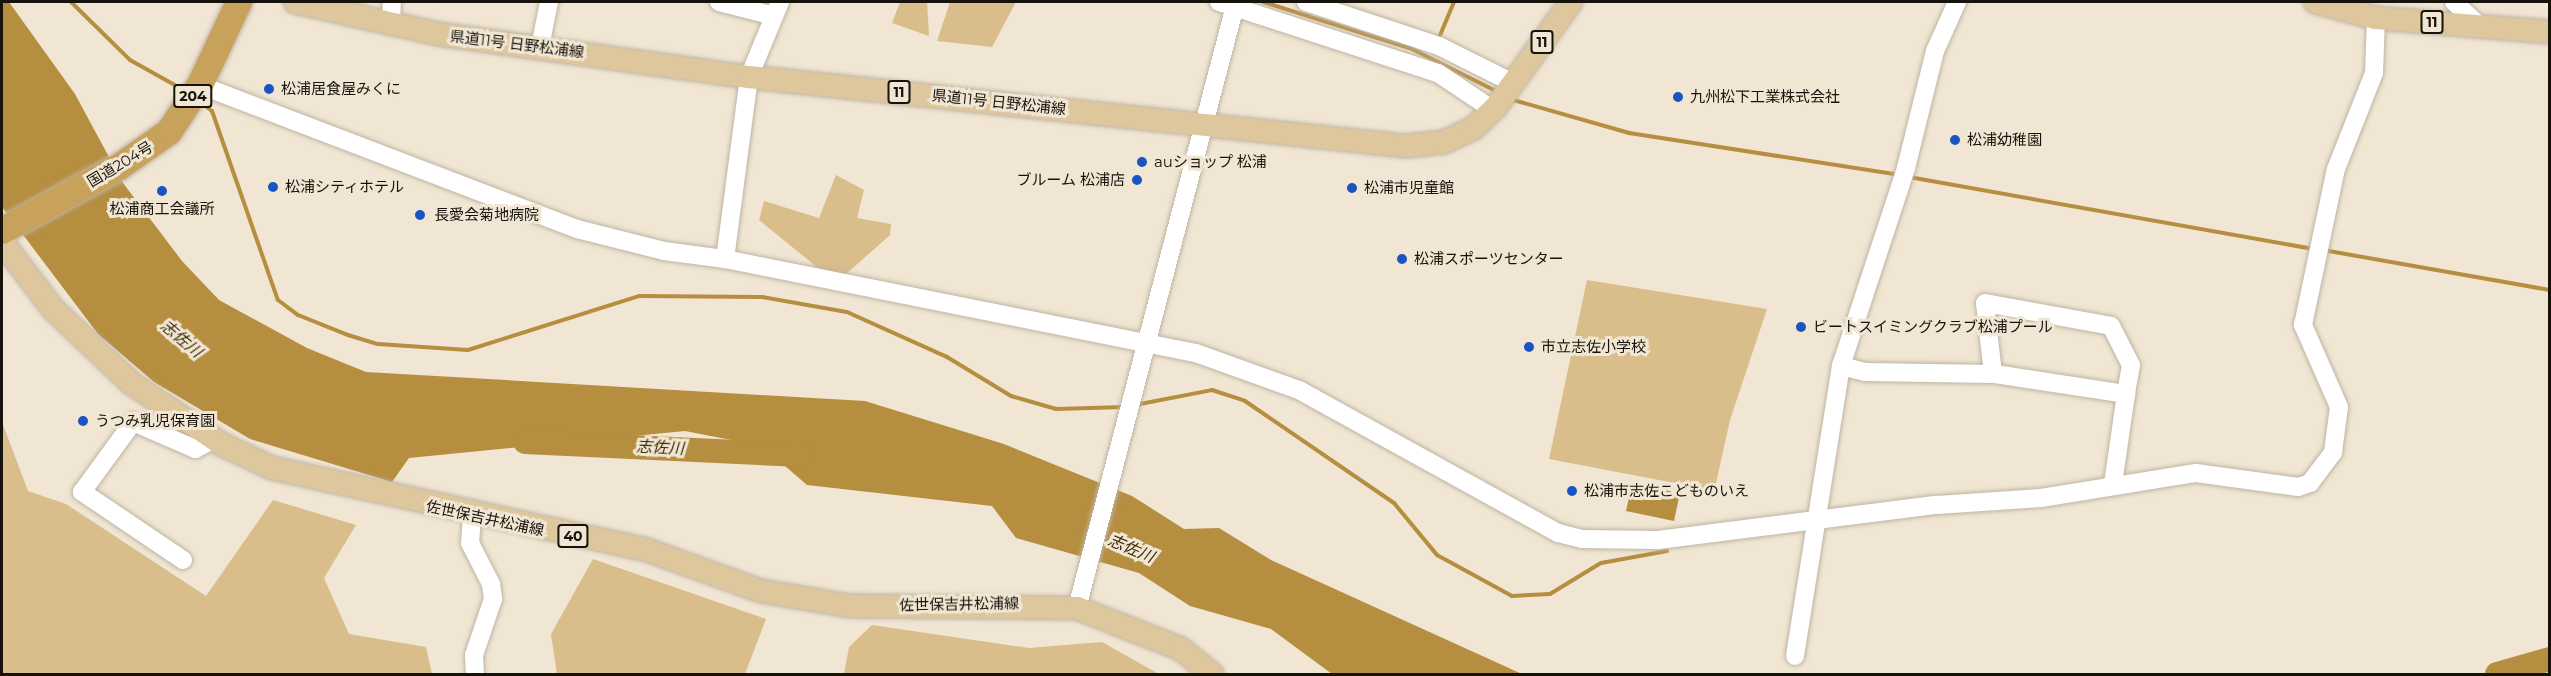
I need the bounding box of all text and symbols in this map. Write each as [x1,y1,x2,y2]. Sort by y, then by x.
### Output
road number: 11 [2420,11,2444,33]
street label: 県道11号 日野松浦線 [449,27,585,61]
road number: 11 [1530,31,1554,53]
place label: 松浦居食屋みくに [281,80,401,98]
road number: 11 [887,81,911,103]
marker: 松浦居食屋みくに [262,82,276,96]
road number: 204 [172,85,214,107]
street label: 県道11号 日野松浦線 [931,86,1067,118]
place label: 九州松下工業株式会社 [1690,88,1840,106]
marker: 九州松下工業株式会社 [1671,90,1685,104]
place label: 松浦幼稚園 [1967,131,2042,149]
marker: 松浦幼稚園 [1948,133,1962,147]
street label: 国道204号 [84,137,156,191]
place label: auショップ 松浦 [1154,153,1267,171]
marker: auショップ 松浦 [1135,155,1149,169]
place label: ブルーム 松浦店 [1016,171,1125,189]
marker: ブルーム 松浦店 [1130,173,1144,187]
place label: 松浦シティホテル [285,178,405,196]
place label: 松浦市児童館 [1364,179,1454,197]
marker: 松浦シティホテル [266,180,280,194]
marker: 松浦市児童館 [1345,181,1359,195]
marker: 松浦商工会議所 [155,184,169,198]
place label: 松浦商工会議所 [110,200,214,218]
marker: 長愛会菊地病院 [411,206,429,224]
place label: 長愛会菊地病院 [434,206,539,224]
place label: 松浦スポーツセンター [1414,250,1564,268]
marker: 松浦スポーツセンター [1395,252,1409,266]
water label: 志佐川 [156,316,206,362]
place label: ビートスイミングクラブ松浦プール [1813,318,2053,336]
marker: ビートスイミングクラブ松浦プール [1794,320,1808,334]
place label: 市立志佐小学校 [1541,338,1646,356]
marker: 市立志佐小学校 [1522,340,1536,354]
place label: うつみ乳児保育園 [95,412,215,430]
marker: うつみ乳児保育園 [76,414,90,428]
water label: 志佐川 [636,437,684,459]
place label: 松浦市志佐こどものいえ [1584,482,1749,500]
marker: 松浦市志佐こどものいえ [1565,484,1579,498]
street label: 佐世保吉井松浦線 [424,497,546,539]
road number: 40 [556,525,590,547]
water label: 志佐川 [1105,531,1157,567]
street label: 佐世保吉井松浦線 [899,594,1019,614]

